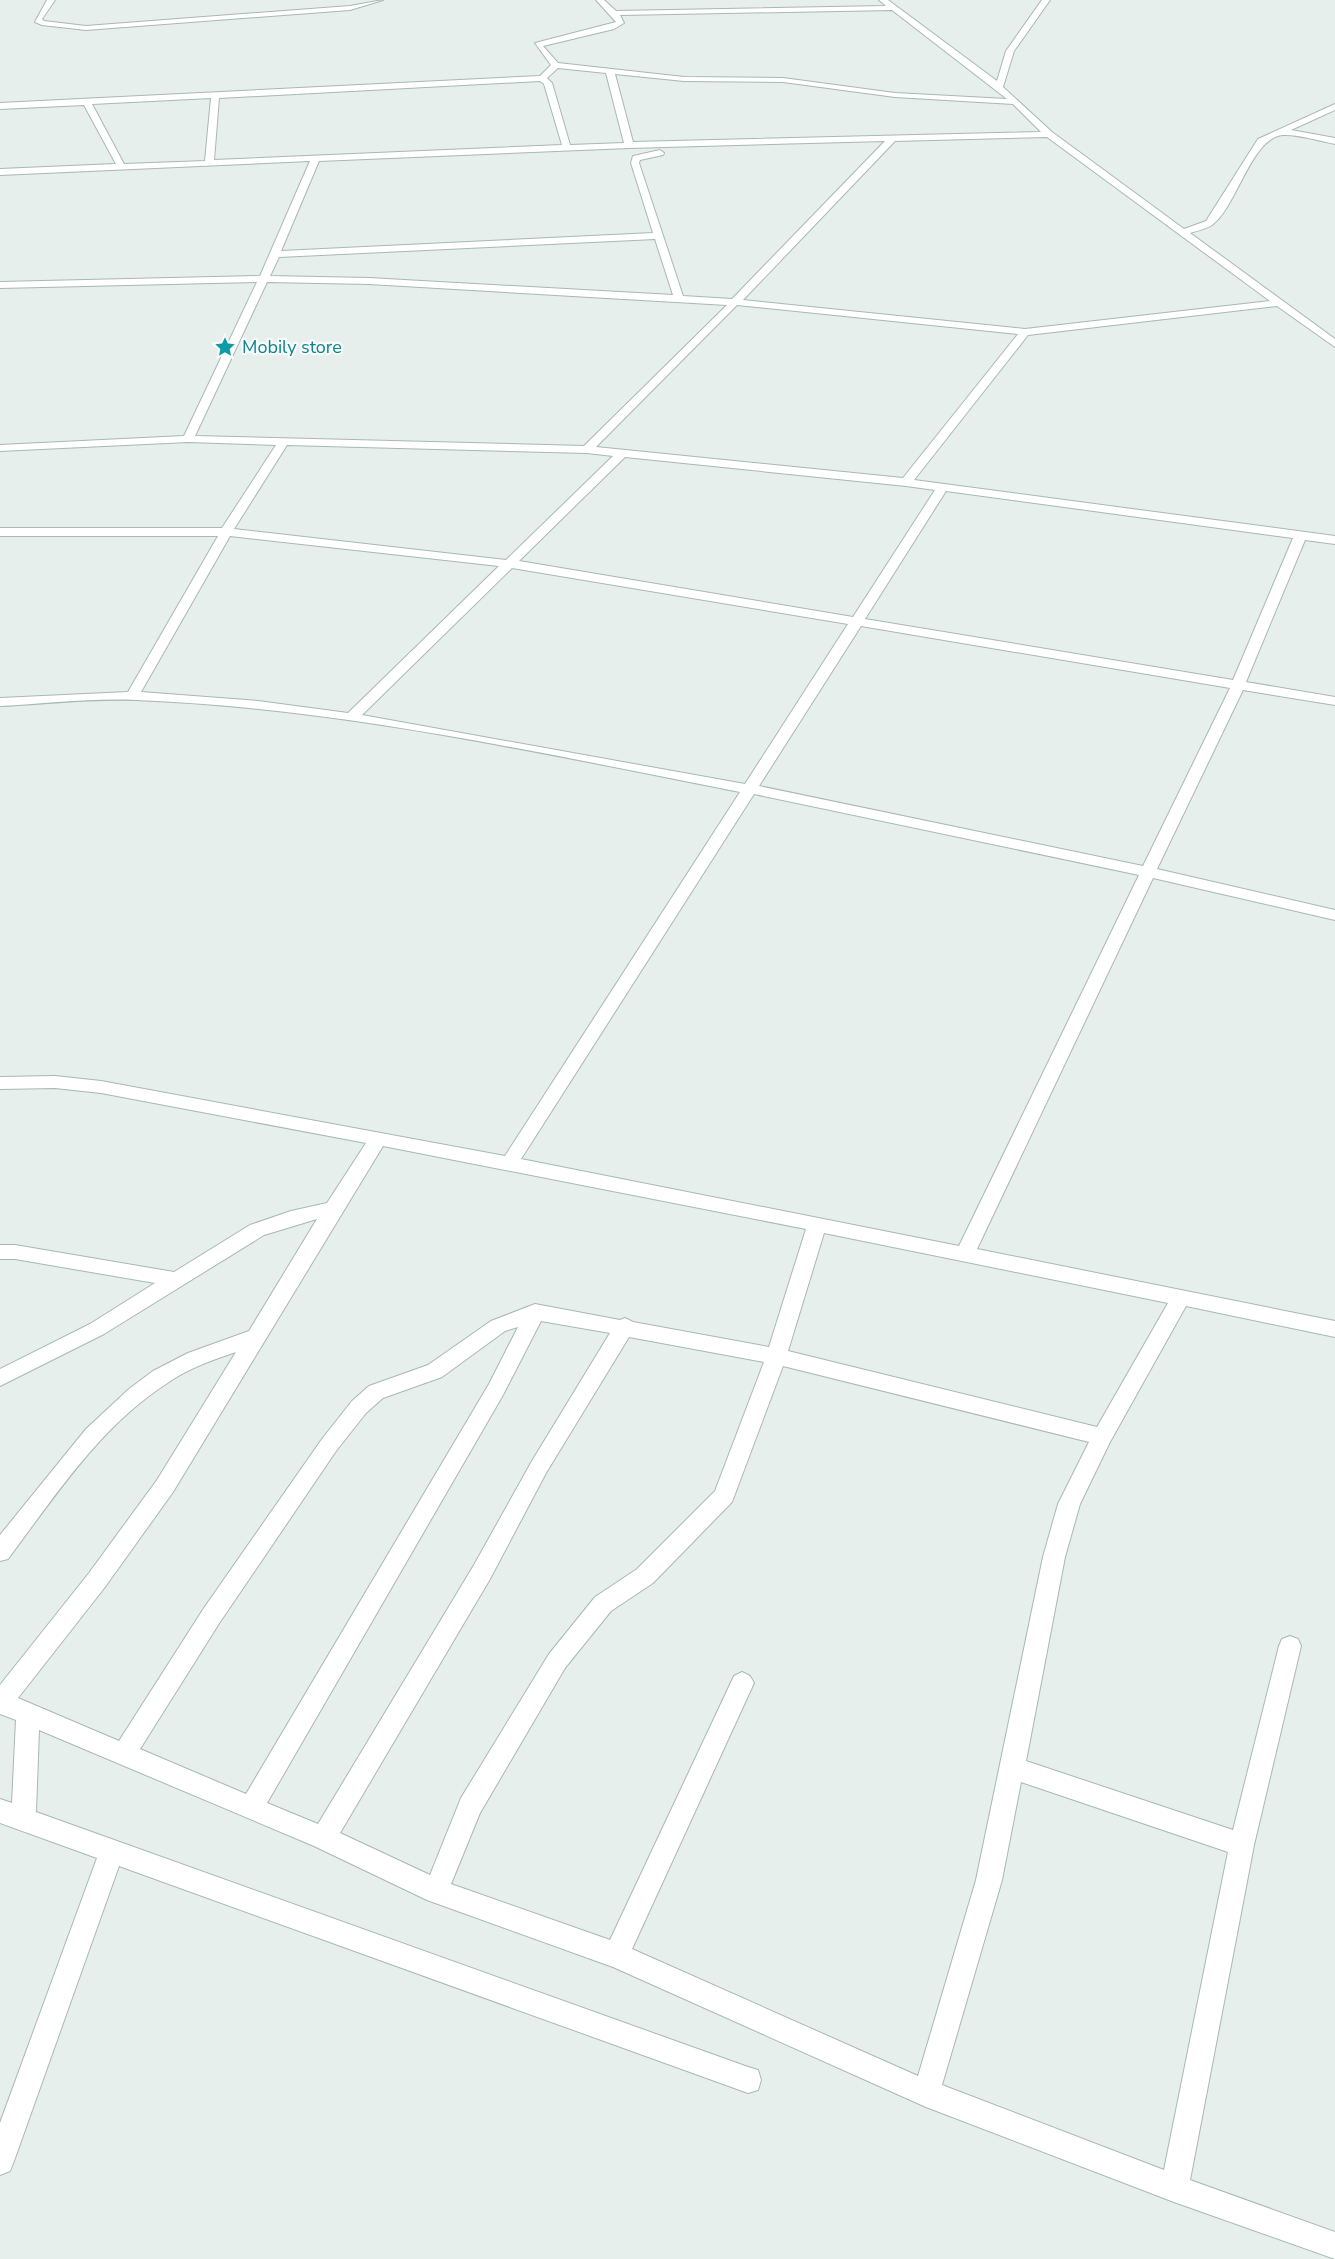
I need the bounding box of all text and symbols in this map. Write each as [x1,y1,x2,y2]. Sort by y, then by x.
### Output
place icon: Mobily store [213,335,237,359]
place label: Mobily store [242,335,342,359]

